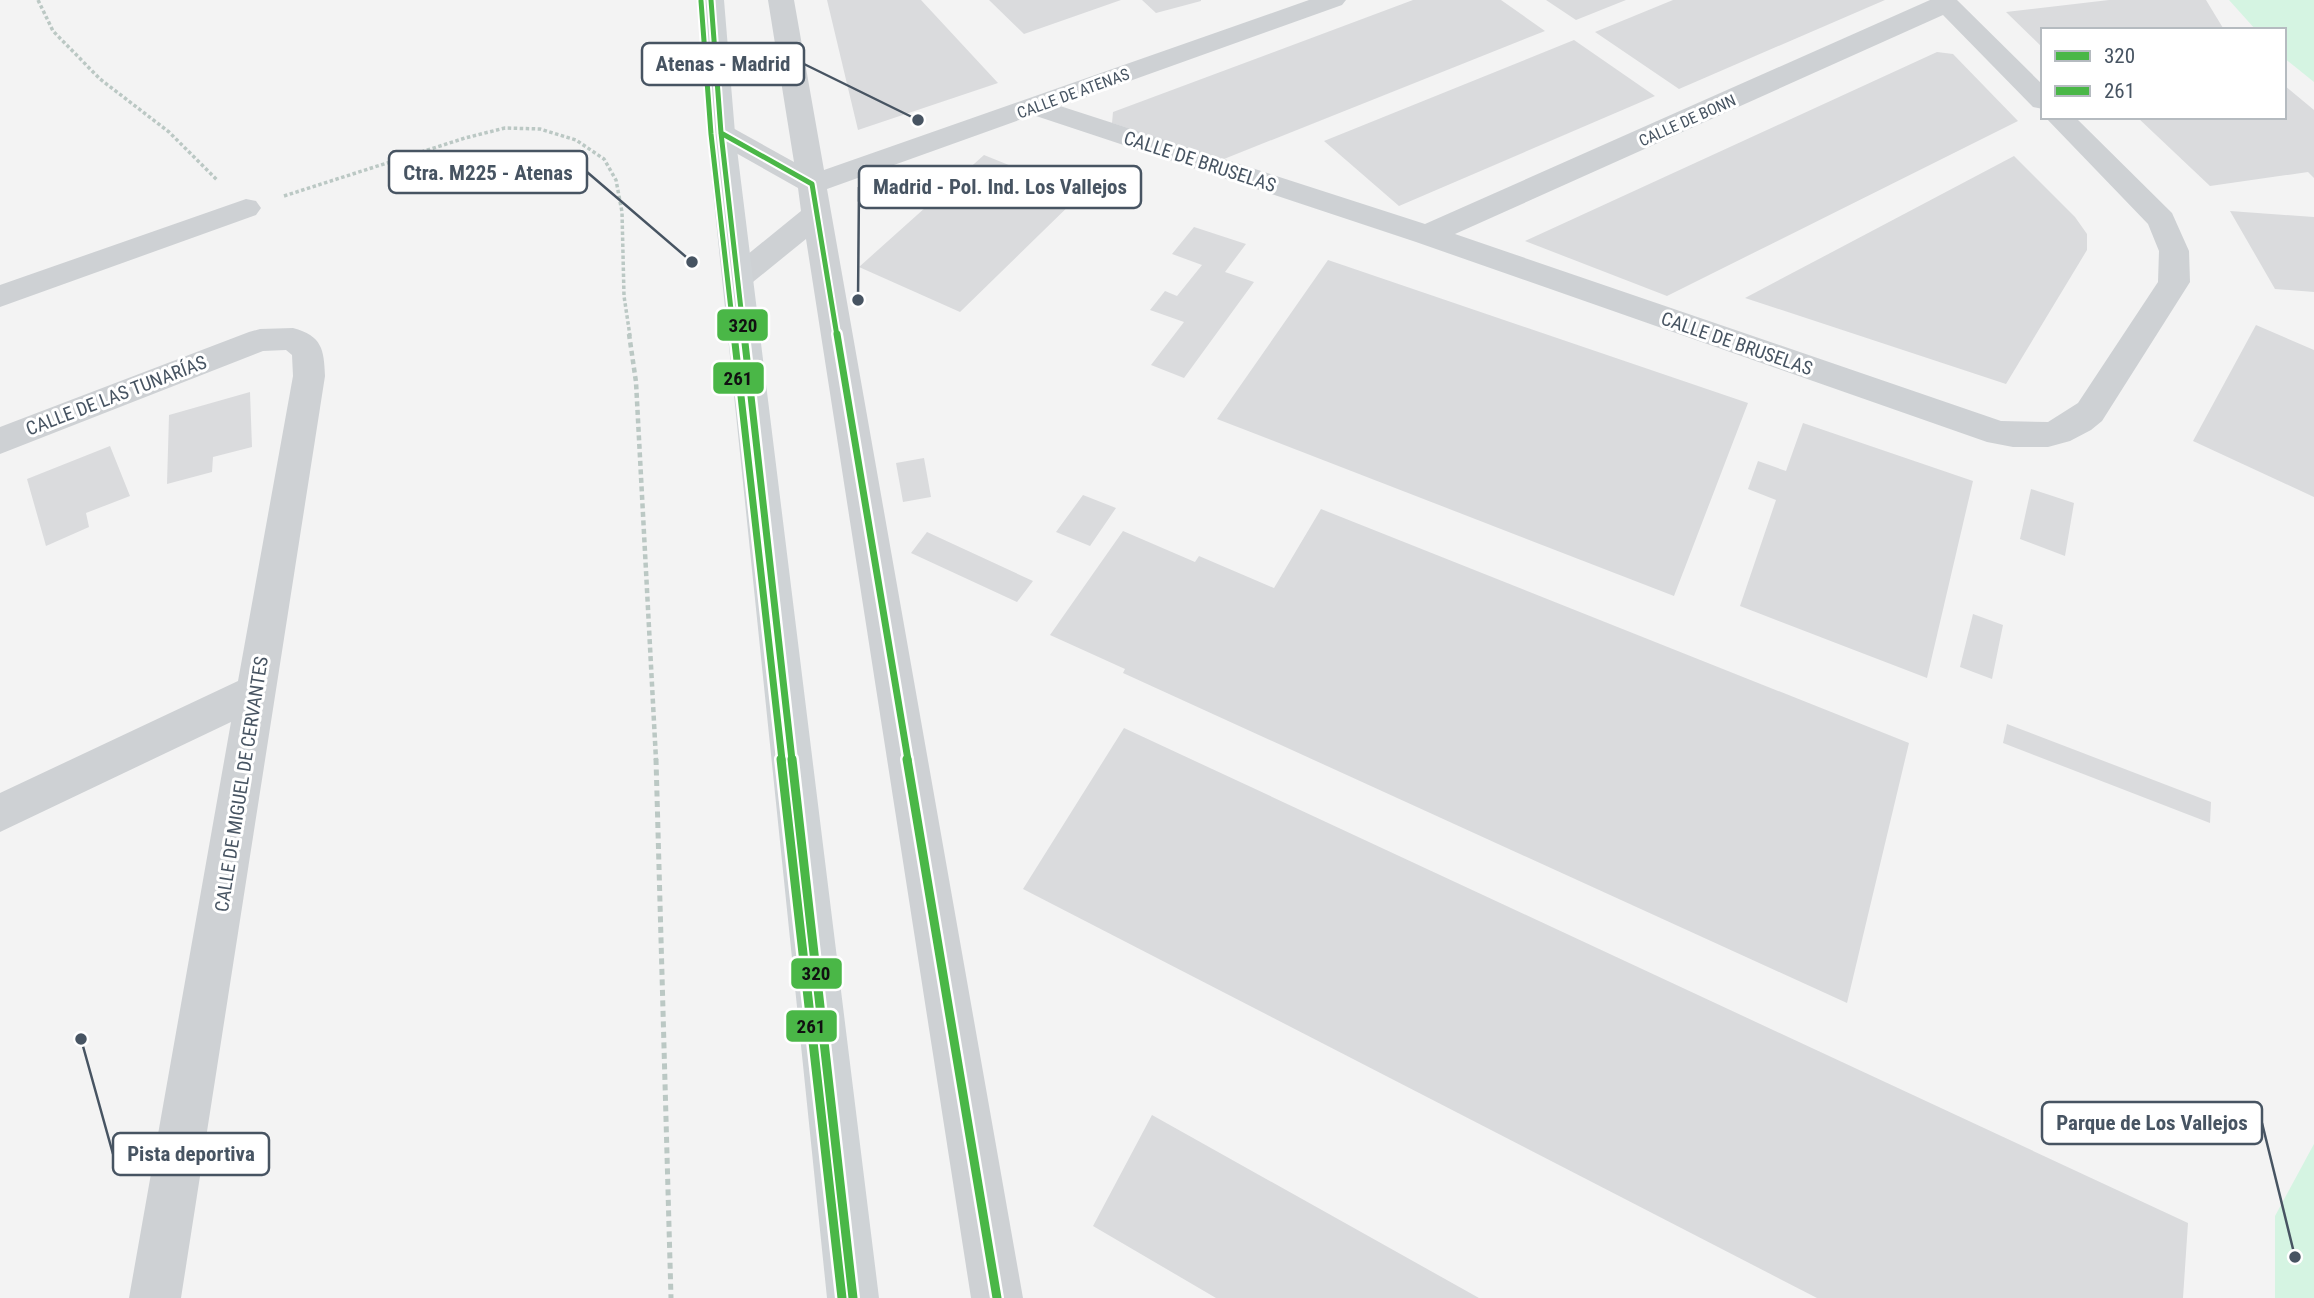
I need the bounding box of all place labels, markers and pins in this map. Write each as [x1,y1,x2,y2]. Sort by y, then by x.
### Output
callout: Atenas - Madrid [642,43,804,85]
callout: Ctra. M225 - Atenas [389,151,587,193]
callout: Madrid - Pol. Ind. Los Vallejos [859,166,1141,208]
callout: Parque de Los Vallejos [2042,1102,2262,1144]
callout: Pista deportiva [113,1133,269,1175]

